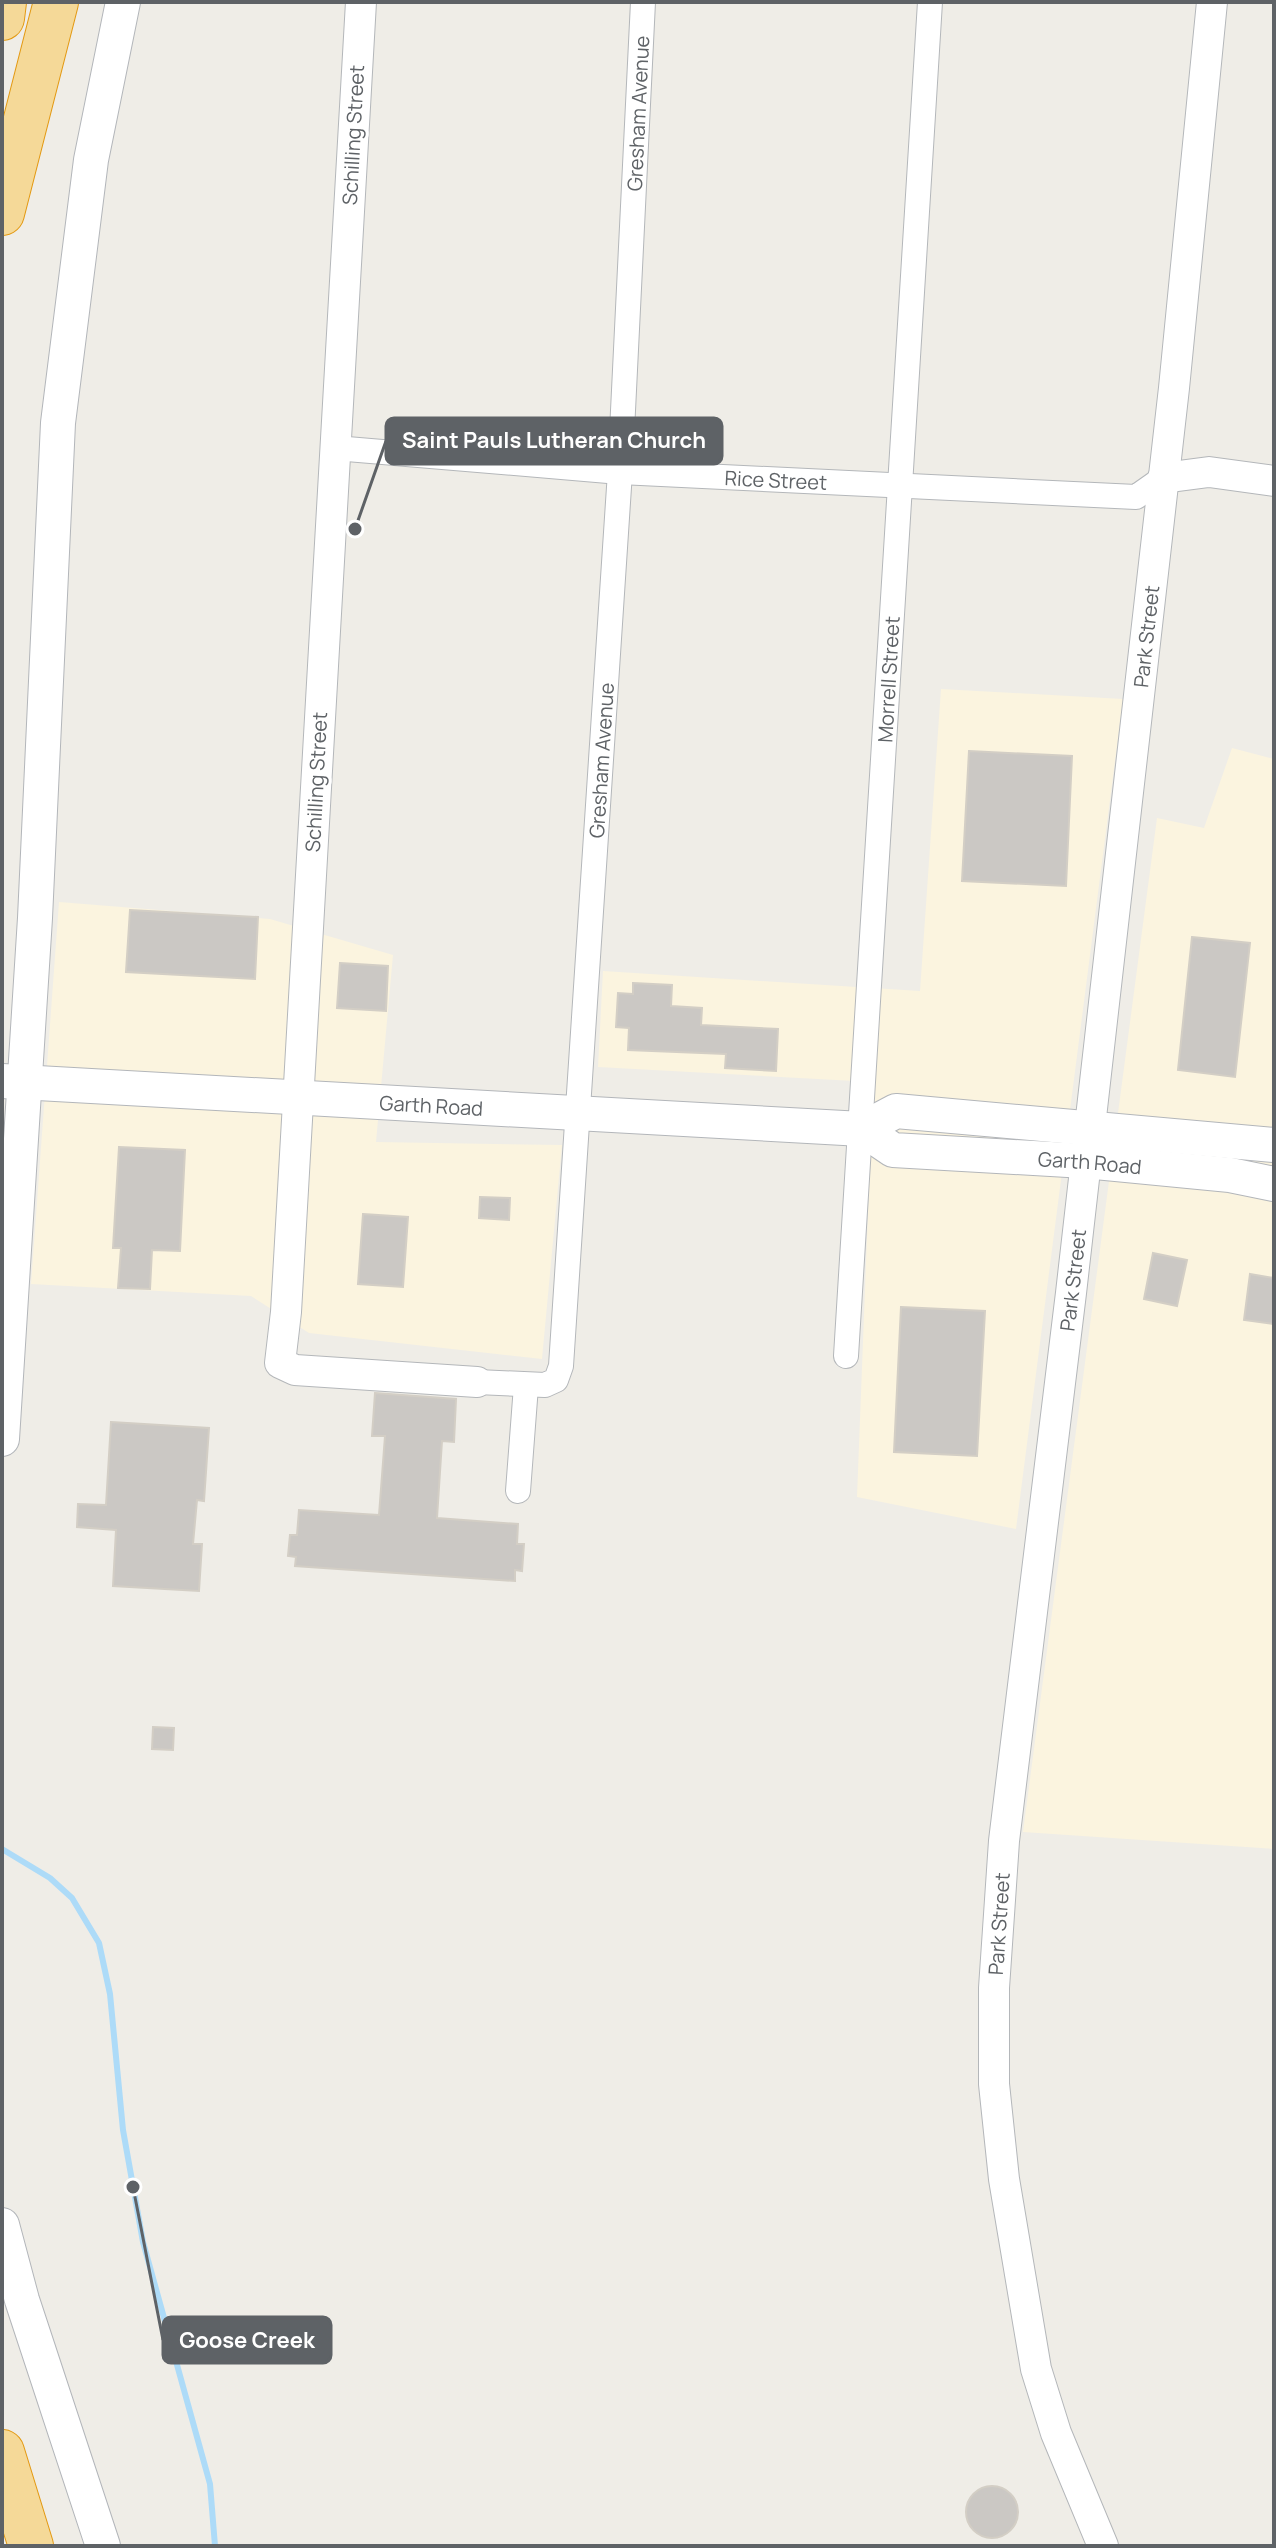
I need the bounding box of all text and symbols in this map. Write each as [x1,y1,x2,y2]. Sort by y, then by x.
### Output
street label: Gresham Avenue [620,35,655,192]
street label: Schilling Street [336,64,370,206]
callout: Saint Pauls Lutheran Church [386,418,722,464]
text: Saint Pauls Lutheran Church [402,425,706,455]
street label: Rice Street [724,464,828,496]
street label: Park Street [1127,584,1165,689]
street label: Morrell Street [871,615,905,743]
street label: Gresham Avenue [582,682,620,839]
street label: Schilling Street [299,711,333,853]
street label: Garth Road [379,1089,484,1121]
street label: Garth Road [1037,1145,1143,1180]
street label: Park Street [1053,1228,1092,1333]
street label: Park Street [981,1872,1015,1976]
callout: Goose Creek [163,2317,331,2363]
text: Goose Creek [179,2325,316,2355]

